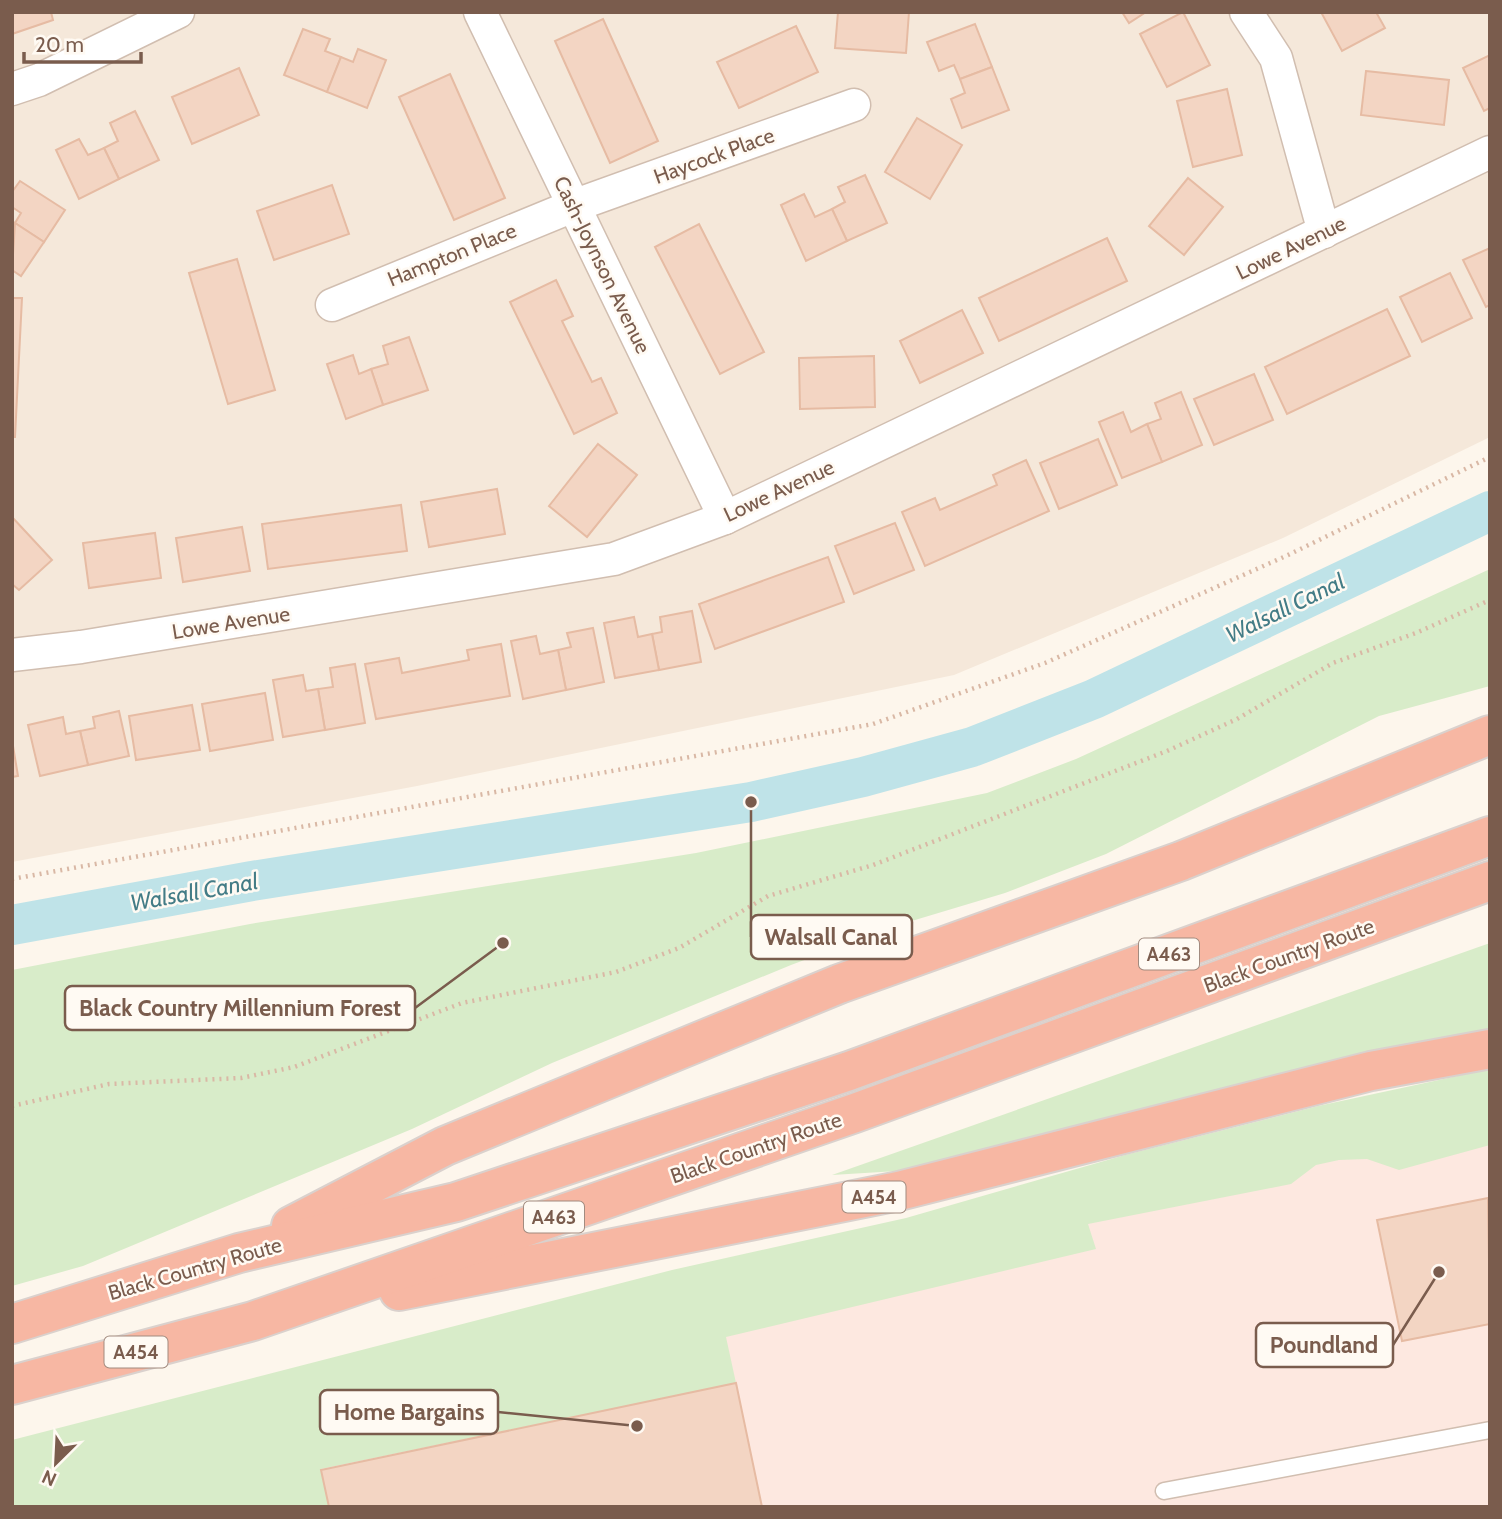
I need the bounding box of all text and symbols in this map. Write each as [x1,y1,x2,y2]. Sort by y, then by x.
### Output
scale bar [24,21,142,65]
text: 20 m [35,32,84,57]
street label: Haycock Place [650,122,778,189]
street label: Cash-Joynson Avenue [549,172,656,358]
street label: Lowe Avenue [1232,210,1350,285]
street label: Hampton Place [384,217,520,292]
street label: Lowe Avenue [720,454,838,527]
water label: Walsall Canal [1221,567,1350,649]
street label: Lowe Avenue [170,601,292,644]
water label: Walsall Canal [128,867,261,917]
street label: Black Country Route [1200,913,1378,998]
callout: Walsall Canal [751,915,912,959]
text: Walsall Canal [765,923,897,951]
road number: A463 [1139,938,1199,970]
callout: Black Country Millennium Forest [65,986,415,1030]
text: Black Country Millennium Forest [79,994,401,1022]
street label: Black Country Route [667,1106,845,1189]
road number: A454 [842,1182,906,1212]
road number: A463 [524,1202,584,1232]
street label: Black Country Route [105,1232,285,1305]
callout: Poundland [1256,1323,1393,1367]
text: Poundland [1270,1331,1378,1359]
road number: A454 [104,1336,168,1368]
callout: Home Bargains [320,1390,498,1434]
text: Home Bargains [334,1398,485,1426]
north arrow [21,1428,91,1498]
text: N [38,1465,60,1491]

